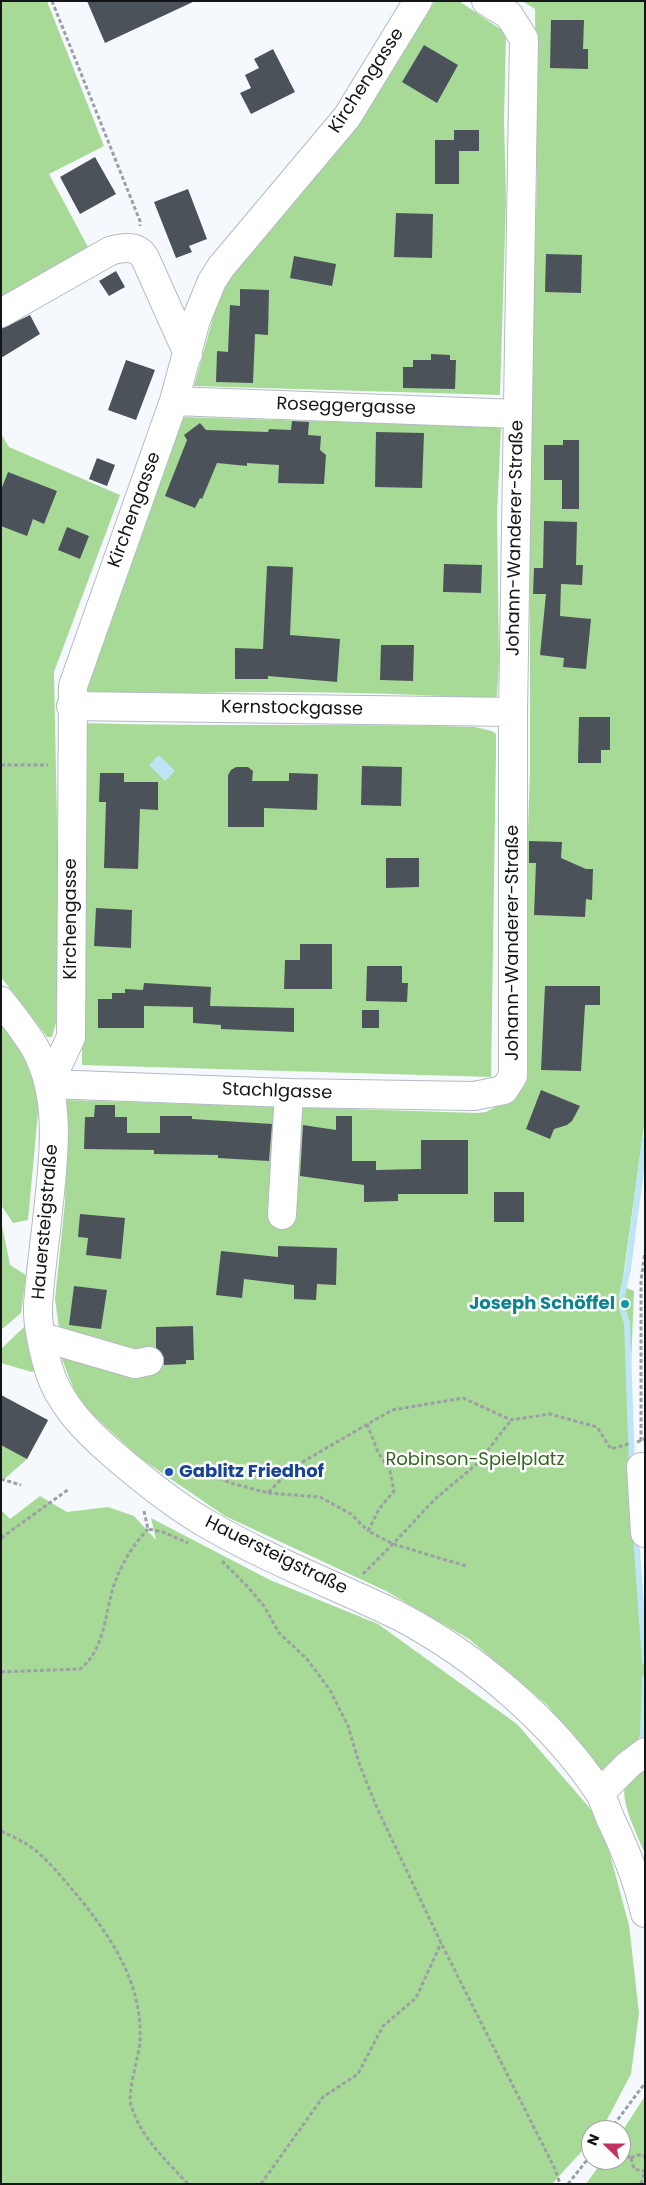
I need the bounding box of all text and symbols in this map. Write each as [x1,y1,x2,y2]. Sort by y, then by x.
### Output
street label: Kirchengasse [325,24,409,138]
street label: Roseggergasse [276,394,416,420]
street label: Johann-Wanderer-Straße [503,420,529,656]
street label: Kirchengasse [104,449,166,571]
street label: Kernstockgasse [221,697,363,721]
street label: Johann-Wanderer-Straße [502,825,524,1061]
street label: Kirchengasse [60,858,82,980]
street label: Stachlgasse [221,1079,333,1105]
street label: Hauersteigstraße [28,1143,64,1301]
place label: Joseph Schöffel [469,1293,615,1315]
marker: Joseph Schöffel [619,1298,631,1310]
park label: Robinson-Spielplatz [385,1449,565,1471]
place label: Gablitz Friedhof [179,1461,324,1483]
marker: Gablitz Friedhof [163,1466,175,1478]
street label: Hauersteigstraße [201,1512,351,1600]
north arrow [581,2120,631,2170]
text: N [582,2131,604,2148]

